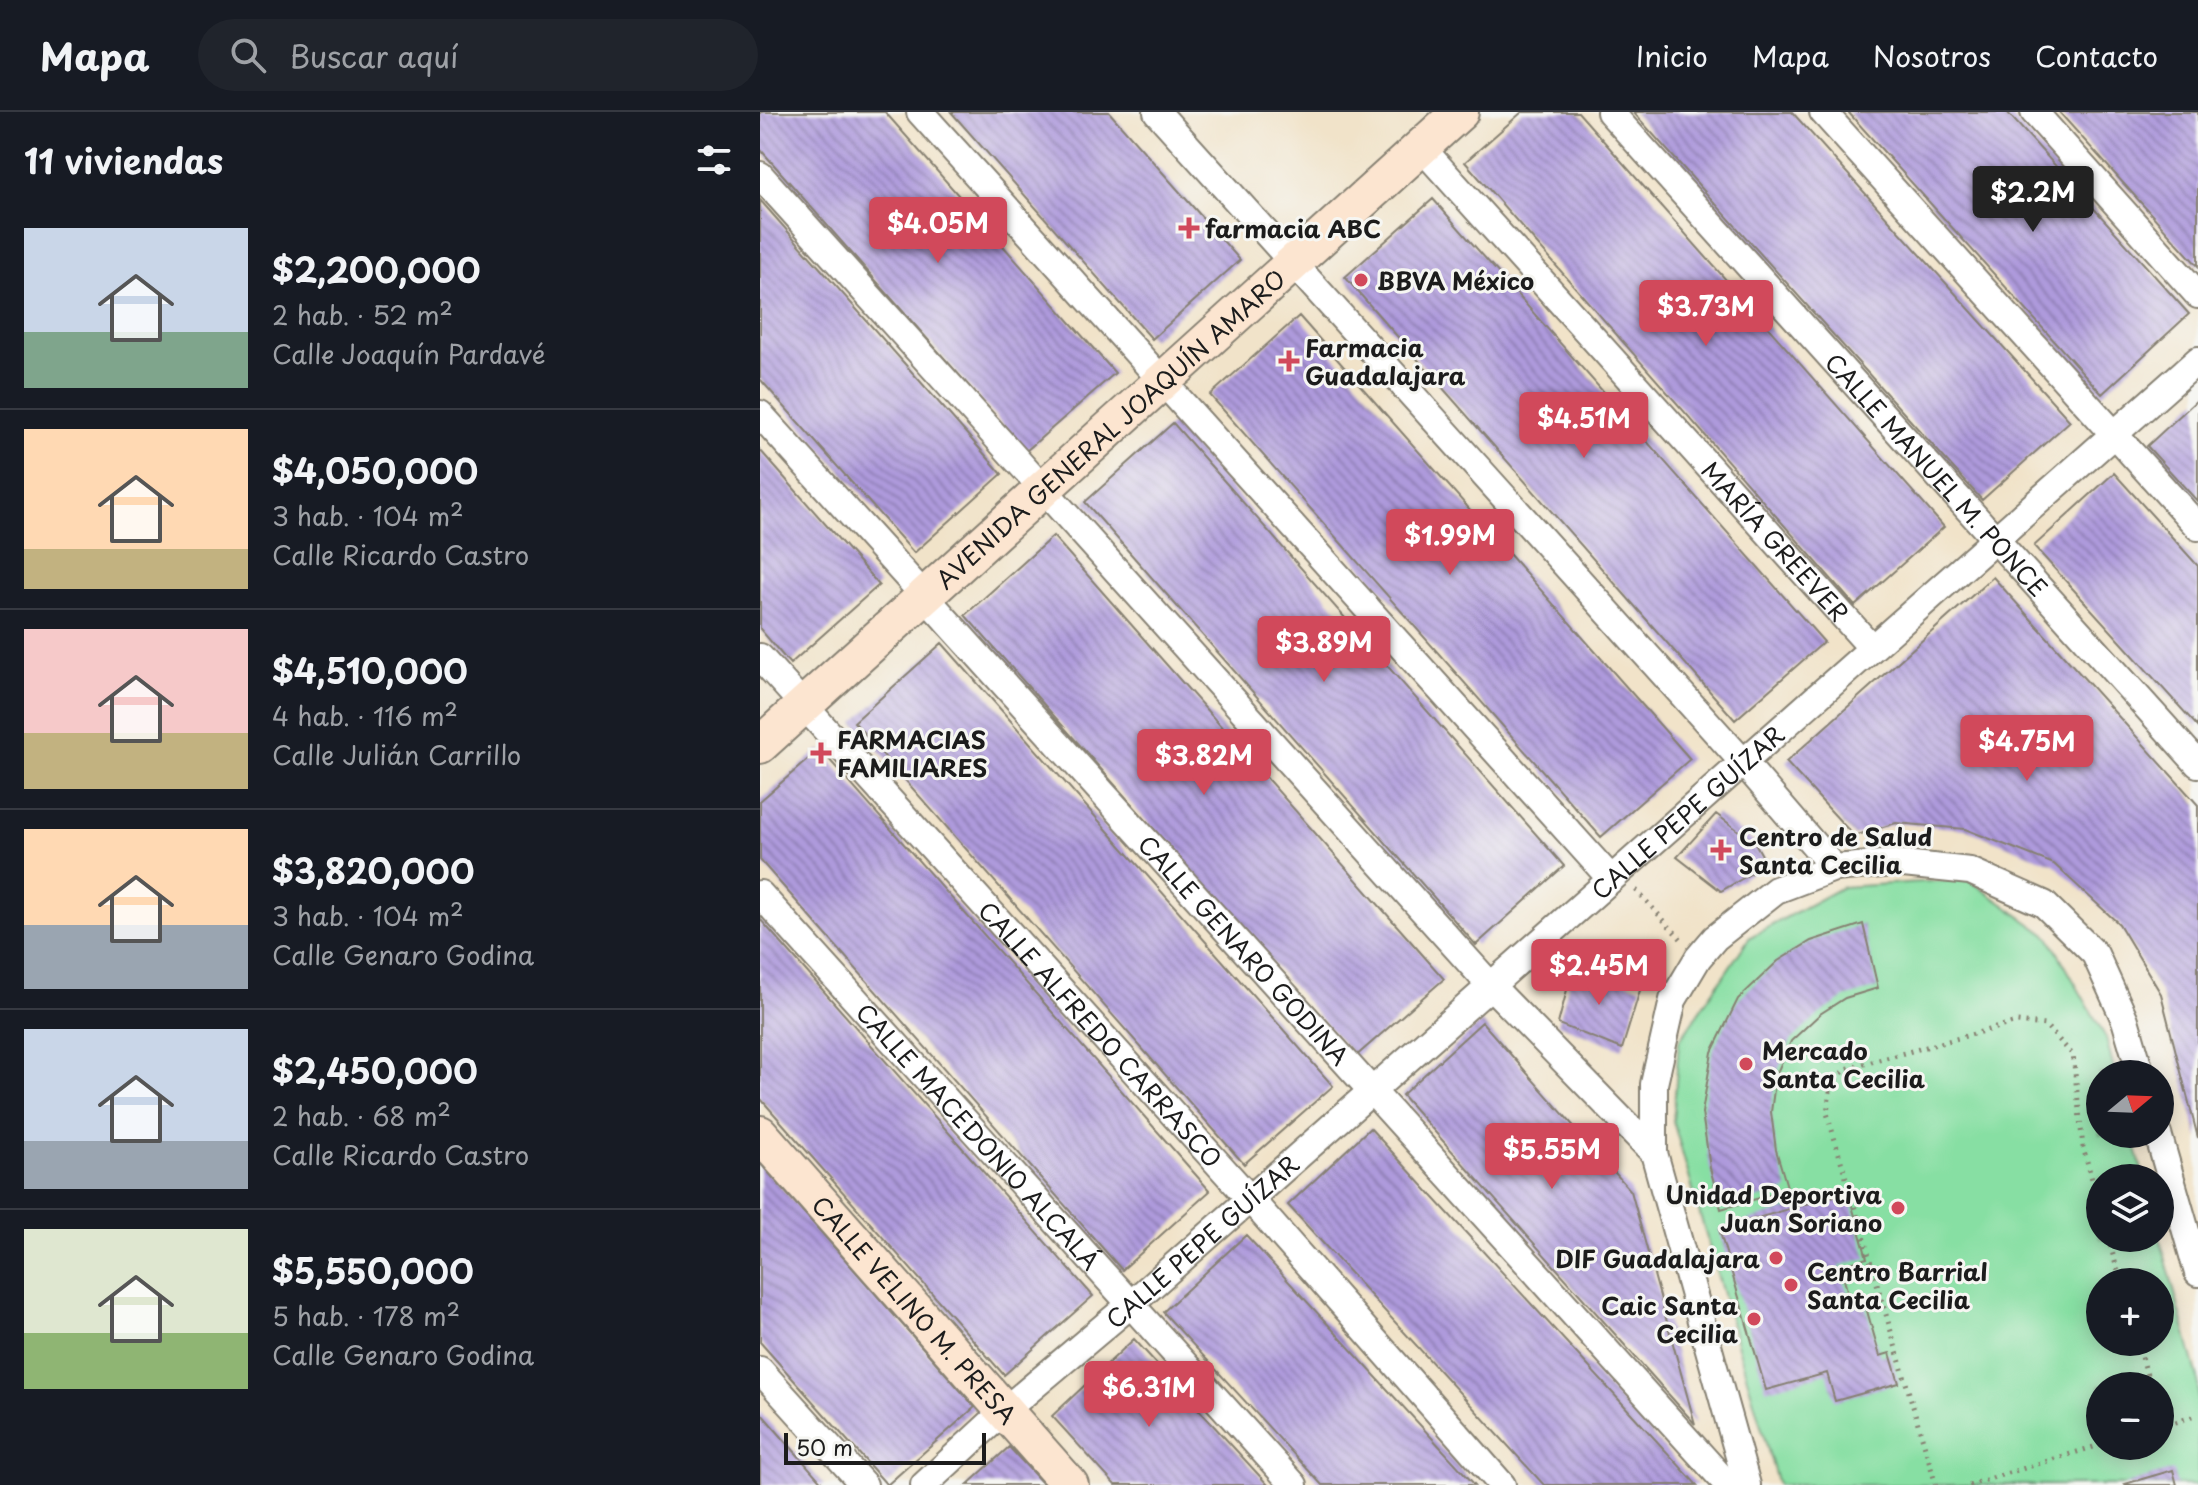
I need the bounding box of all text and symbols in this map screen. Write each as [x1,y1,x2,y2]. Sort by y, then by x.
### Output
search box [198,19,758,91]
text: Mapa [40,27,150,84]
icon: search [226,33,270,77]
text: Buscar aquí [290,33,458,78]
text: Inicio [1636,34,1708,77]
text: Mapa [1752,34,1829,77]
text: Nosotros [1873,34,1991,77]
text: Contacto [2035,34,2158,77]
text: 11 viviendas [24,134,223,186]
icon: filters [692,138,736,182]
pin: $2.2M [1977,166,2089,234]
text: $2.2M [1991,172,2075,211]
pin: $4.05M [873,197,1003,265]
text: $4.05M [887,203,989,242]
place label: farmacia ABC [1205,210,1381,246]
marker: farmacia ABC [1180,219,1198,237]
text: $2,200,000 [272,243,481,295]
icon: home [88,260,184,356]
street label: AVENIDA GENERAL JOAQUÍN AMARO [927,261,1293,596]
place label: BBVA México [1377,262,1534,298]
marker: BBVA México [1352,271,1370,289]
pin: $3.73M [1641,280,1771,348]
text: $3.73M [1657,286,1755,325]
text: 2 hab. · 52 m² [272,295,453,334]
place label: Farmacia Guadalajara [1305,329,1466,393]
text: Calle Joaquín Pardavé [272,334,545,373]
street label: CALLE MANUEL M. PONCE [1817,345,2056,604]
marker: Farmacia Guadalajara [1280,352,1298,370]
pin: $4.51M [1519,392,1649,460]
text: $4.51M [1537,398,1631,437]
text: $4,050,000 [272,444,478,496]
street label: MARÍA GREEVER [1694,453,1858,629]
icon: home [88,461,184,557]
text: 3 hab. · 104 m² [272,496,464,535]
pin: $1.99M [1385,509,1515,577]
text: $1.99M [1404,515,1496,554]
text: Calle Ricardo Castro [272,535,529,574]
pin: $3.89M [1259,616,1389,684]
text: $3.89M [1275,622,1373,661]
text: $4,510,000 [272,644,468,696]
icon: home [88,661,184,757]
text: 4 hab. · 116 m² [272,696,458,735]
pin: $4.75M [1962,715,2092,783]
street label: CALLE PEPE GUÍZAR [1583,716,1792,907]
place label: FARMACIAS FAMILIARES [837,721,988,785]
text: $4.75M [1978,721,2076,760]
pin: $3.82M [1139,729,1269,797]
text: Calle Julián Carrillo [272,735,521,774]
text: $3.82M [1155,735,1253,774]
marker: FARMACIAS FAMILIARES [812,744,830,762]
place label: Centro de Salud Santa Cecilia [1739,818,1932,882]
street label: CALLE GENARO GODINA [1130,826,1358,1073]
marker: Centro de Salud Santa Cecilia [1710,839,1732,861]
text: $3,820,000 [272,844,474,896]
icon: home [88,861,184,957]
street label: CALLE ALFREDO CARRASCO [971,893,1231,1175]
text: 3 hab. · 104 m² [272,896,464,935]
text: Calle Genaro Godina [272,935,534,974]
pin: $2.45M [1534,939,1664,1007]
text: $2.45M [1549,945,1649,984]
street label: CALLE MACEDONIO ALCALÁ [848,994,1109,1277]
place label: Mercado Santa Cecilia [1762,1032,1926,1096]
text: $2,450,000 [272,1044,478,1096]
marker: Mercado Santa Cecilia [1737,1055,1755,1073]
north arrow [2086,1060,2174,1148]
map controls [2086,1060,2174,1460]
icon: home [88,1061,184,1157]
text: 2 hab. · 68 m² [272,1096,451,1135]
pin: $5.55M [1487,1123,1617,1191]
text: $5.55M [1503,1129,1601,1168]
text: Calle Ricardo Castro [272,1135,529,1174]
street label: CALLE PEPE GUÍZAR [1097,1146,1307,1336]
button: layers [2086,1164,2174,1252]
place label: Unidad Deportiva Juan Soriano [1665,1176,1882,1240]
street label: CALLE VELINO M. PRESA [804,1187,1026,1432]
marker: Unidad Deportiva Juan Soriano [1889,1199,1907,1217]
place label: DIF Guadalajara [1555,1240,1760,1276]
text: $5,550,000 [272,1244,474,1296]
marker: DIF Guadalajara [1767,1249,1785,1267]
place label: Centro Barrial Santa Cecilia [1807,1253,1988,1317]
icon: home [88,1261,184,1357]
button: + [2086,1268,2174,1356]
marker: Centro Barrial Santa Cecilia [1782,1276,1800,1294]
place label: Caic Santa Cecilia [1601,1287,1739,1351]
text: 5 hab. · 178 m² [272,1296,460,1335]
marker: Caic Santa Cecilia [1745,1310,1763,1328]
text: Calle Genaro Godina [272,1335,534,1374]
pin: $6.31M [1084,1361,1214,1429]
text: $6.31M [1102,1367,1196,1406]
button: − [2086,1372,2174,1460]
scale bar [784,1429,986,1465]
text: 50 m [796,1430,853,1463]

